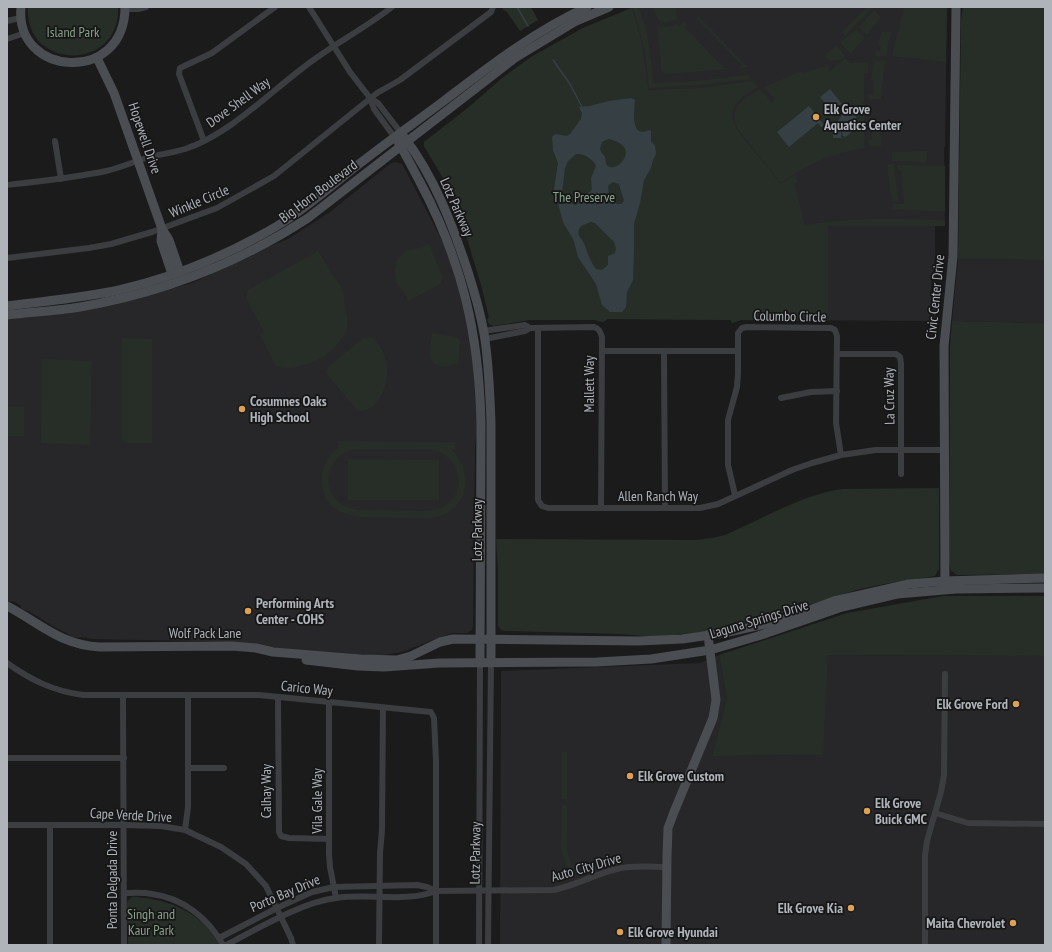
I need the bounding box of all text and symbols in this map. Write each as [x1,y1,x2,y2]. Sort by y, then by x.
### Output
park label: Island Park [47,23,100,41]
street label: Dove Shell Way [203,72,274,131]
street label: Hopewell Drive [124,100,166,176]
place label: Elk Grove Aquatics Center [823,100,902,134]
marker: Elk Grove Aquatics Center [811,112,821,122]
street label: Big Horn Boulevard [275,156,361,226]
street label: Lotz Parkway [436,175,478,240]
street label: Winkle Circle [166,180,232,222]
park label: The Preserve [553,188,615,206]
street label: Civic Center Drive [922,253,948,340]
street label: Columbo Circle [753,306,827,326]
street label: Mallett Way [580,355,598,413]
street label: La Cruz Way [879,366,899,425]
place label: Cosumnes Oaks High School [250,392,327,426]
marker: Cosumnes Oaks High School [237,404,247,414]
street label: Allen Ranch Way [618,487,699,505]
street label: Lotz Parkway [468,498,486,561]
place label: Performing Arts Center - COHS [256,594,334,628]
street label: Laguna Springs Drive [707,595,811,643]
marker: Performing Arts Center - COHS [243,606,253,616]
street label: Wolf Pack Lane [169,624,241,642]
street label: Carico Way [280,676,335,700]
place label: Elk Grove Ford [936,695,1008,713]
marker: Elk Grove Ford [1011,699,1021,709]
street label: Calhay Way [257,763,275,818]
place label: Elk Grove Custom [638,767,724,785]
street label: Vila Gale Way [308,768,326,835]
marker: Elk Grove Custom [625,771,635,781]
place label: Elk Grove Buick GMC [875,794,928,828]
street label: Cape Verde Drive [90,804,173,826]
marker: Elk Grove Buick GMC [862,806,872,816]
street label: Lotz Parkway [465,821,485,885]
street label: Ponta Delgada Drive [103,830,121,929]
street label: Auto City Drive [549,848,623,886]
street label: Porto Bay Drive [247,870,323,916]
place label: Elk Grove Kia [778,899,843,917]
marker: Elk Grove Kia [846,903,856,913]
park label: Singh and Kaur Park [127,905,175,939]
place label: Maita Chevrolet [926,914,1005,932]
marker: Maita Chevrolet [1008,918,1018,928]
place label: Elk Grove Hyundai [628,923,718,941]
marker: Elk Grove Hyundai [615,927,625,937]

